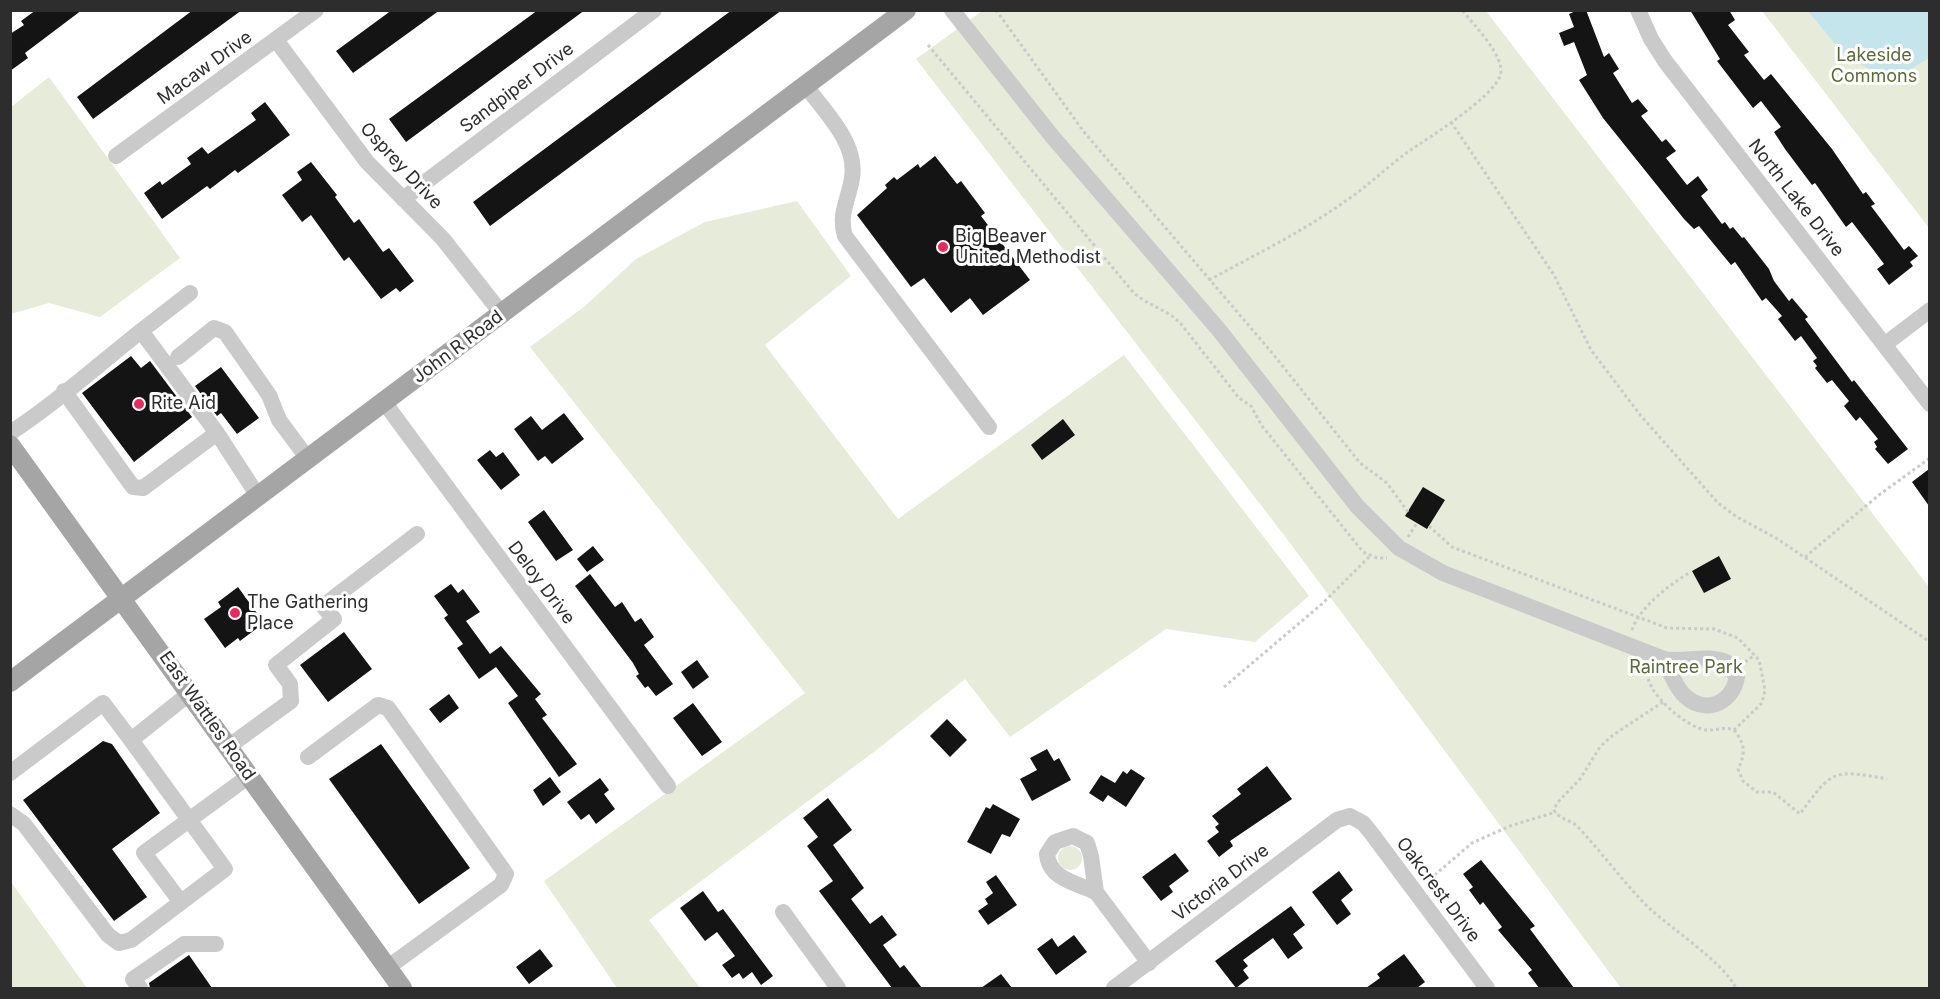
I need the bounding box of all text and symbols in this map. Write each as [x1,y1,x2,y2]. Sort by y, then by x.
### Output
street label: Macaw Drive [154,27,256,109]
street label: Sandpiper Drive [456,38,578,138]
park label: Lakeside Commons [1831,45,1917,88]
street label: Osprey Drive [355,118,447,214]
street label: North Lake Drive [1743,135,1849,261]
place label: Big Beaver United Methodist [955,226,1101,268]
marker: Big Beaver United Methodist [936,240,950,254]
street label: John R Road [409,306,507,388]
place label: Rite Aid [151,393,216,415]
marker: Rite Aid [132,397,146,411]
street label: Deloy Drive [503,537,579,629]
place label: The Gathering Place [247,592,368,634]
marker: The Gathering Place [228,606,242,620]
street label: East Wattles Road [154,647,260,785]
park label: Raintree Park [1629,657,1743,679]
street label: Oakcrest Drive [1392,833,1484,947]
street label: Victoria Drive [1169,840,1273,926]

